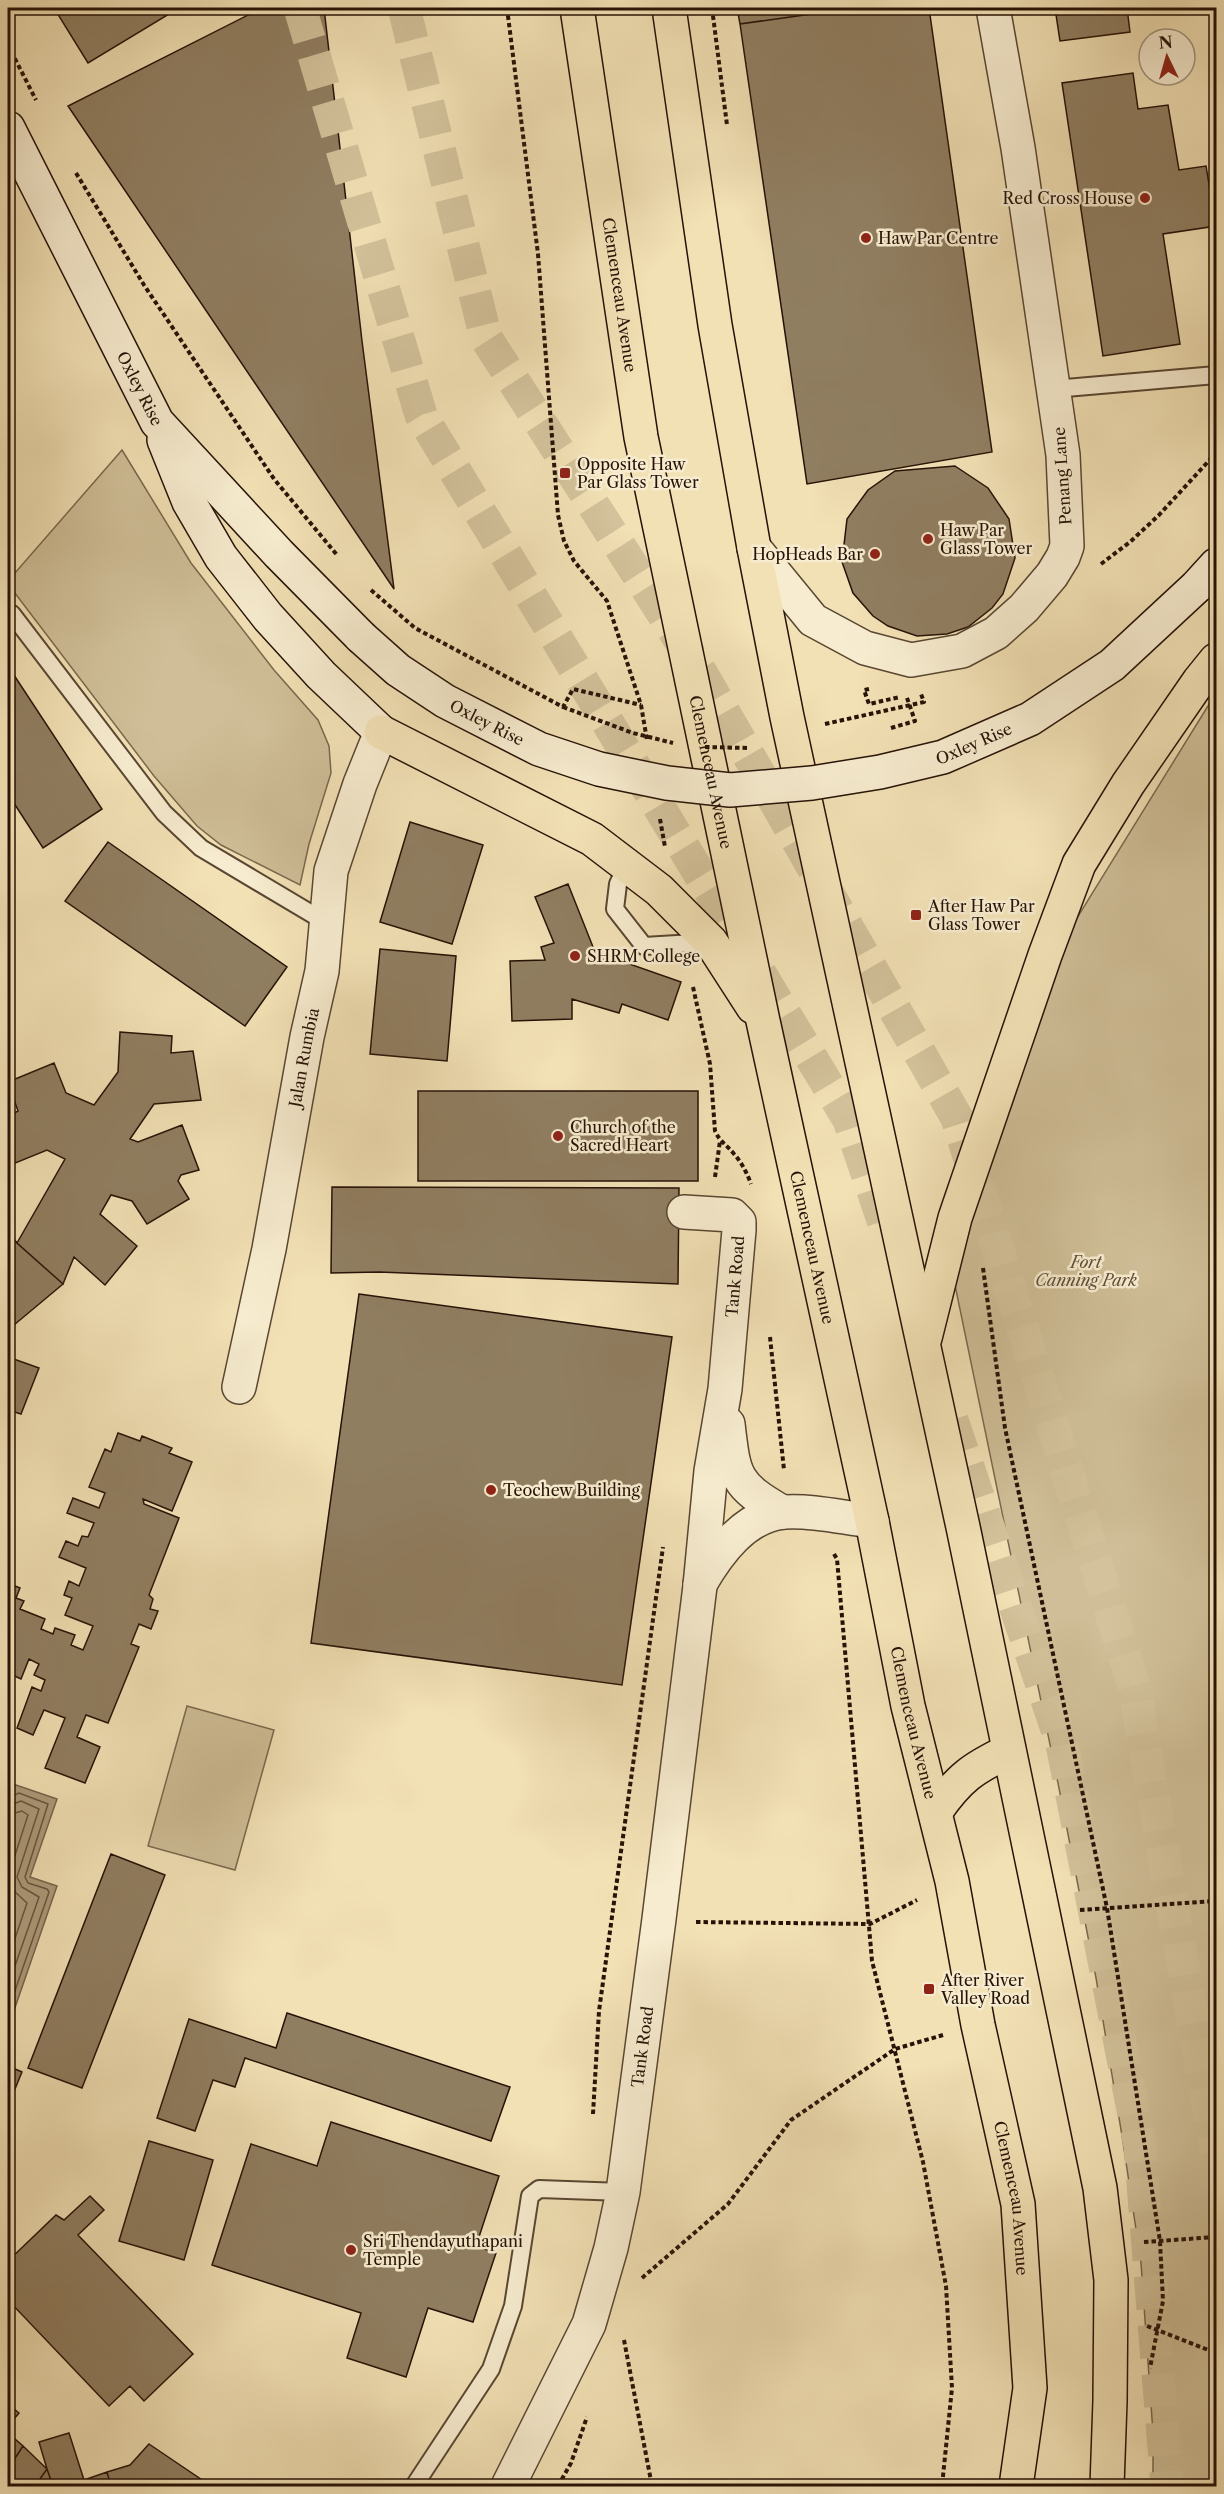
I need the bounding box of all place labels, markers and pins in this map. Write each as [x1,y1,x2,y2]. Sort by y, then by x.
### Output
place label: Red Cross House [1003,188,1133,208]
marker: Red Cross House [1138,191,1152,205]
place label: Haw Par Centre [878,228,999,248]
marker: Haw Par Centre [859,231,873,245]
place label: Opposite Haw Par Glass Tower [577,454,699,492]
marker: Opposite Haw Par Glass Tower [558,466,572,480]
place label: Haw Par Glass Tower [940,520,1032,558]
marker: Haw Par Glass Tower [921,532,935,546]
place label: HopHeads Bar [752,544,863,564]
marker: HopHeads Bar [868,547,882,561]
place label: After Haw Par Glass Tower [927,896,1035,934]
marker: After Haw Par Glass Tower [909,908,923,922]
place label: SHRM College [587,946,700,966]
marker: SHRM College [568,949,582,963]
place label: Church of the Sacred Heart [570,1117,676,1155]
marker: Church of the Sacred Heart [551,1129,565,1143]
place label: Teochew Building [503,1480,641,1500]
marker: Teochew Building [484,1483,498,1497]
place label: After River Valley Road [940,1970,1030,2008]
marker: After River Valley Road [922,1982,936,1996]
place label: Sri Thendayuthapani Temple [363,2231,523,2269]
marker: Sri Thendayuthapani Temple [344,2243,358,2257]

